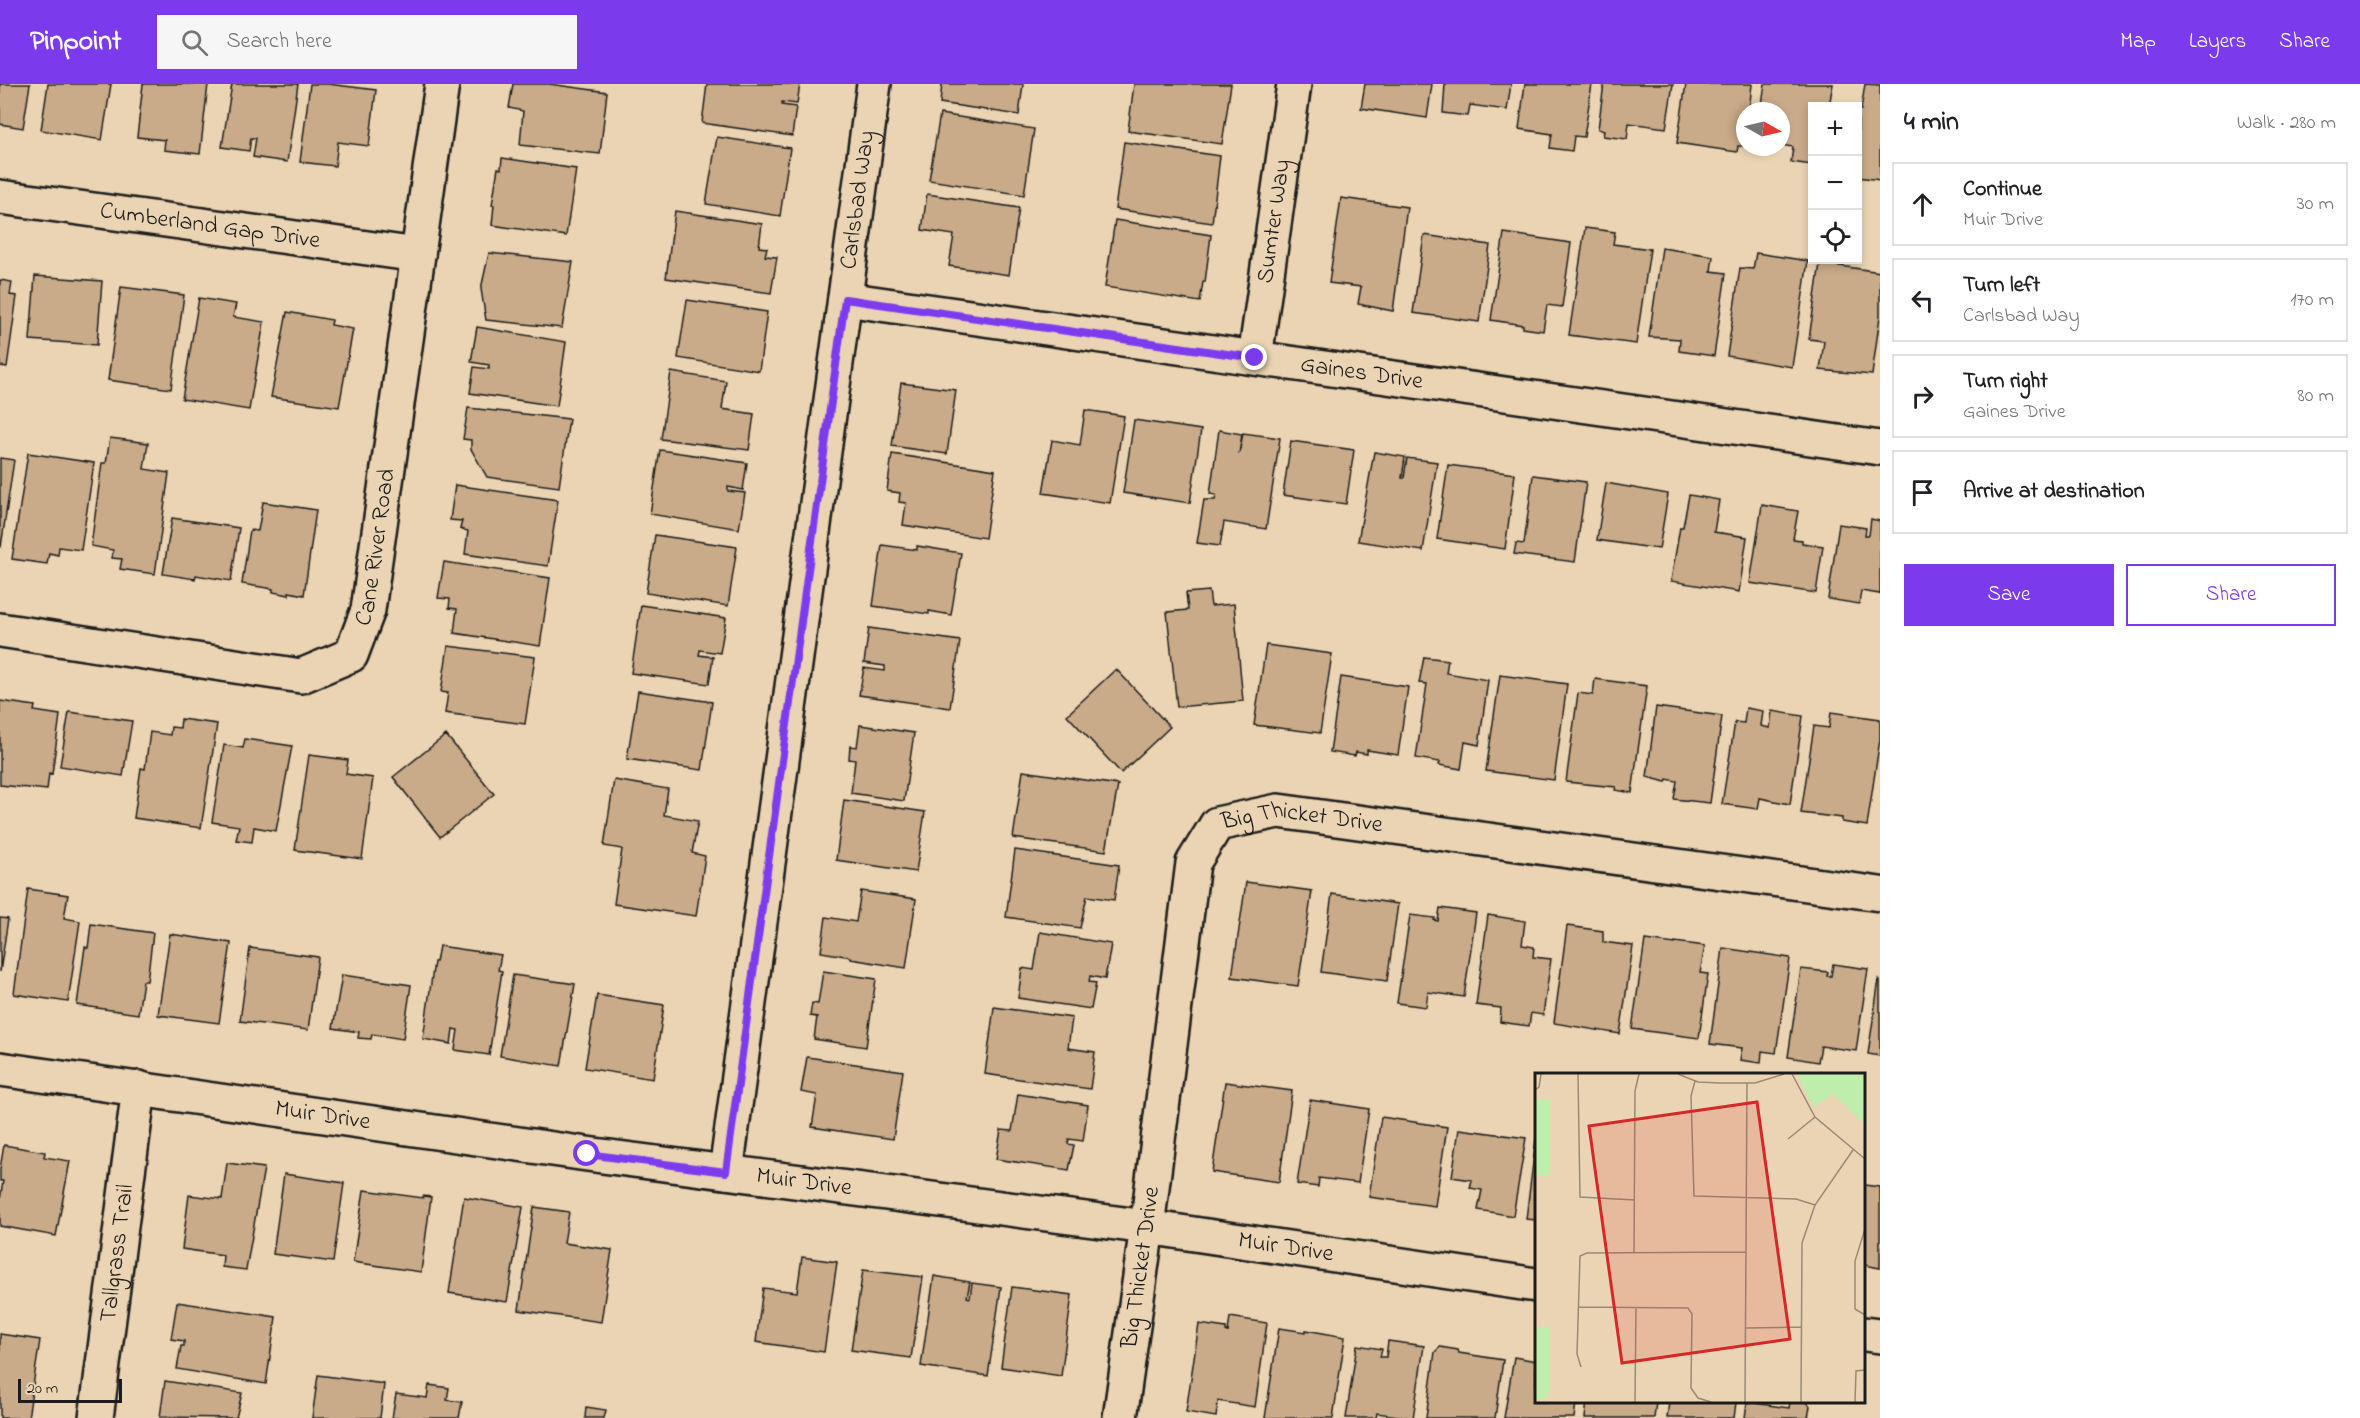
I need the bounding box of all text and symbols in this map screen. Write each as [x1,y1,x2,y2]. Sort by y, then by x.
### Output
search box [157,15,577,69]
text: Pinpoint [30,22,121,63]
icon: search [178,26,211,59]
text: Search here [226,26,332,58]
text: Map [2120,27,2156,57]
text: Layers [2189,27,2246,57]
text: Share [2279,27,2330,57]
north arrow [1736,102,1790,156]
map controls [1808,102,1862,264]
button: + [1808,102,1862,156]
text: 4 min [1904,104,1959,142]
text: Walk · 280 m [2237,109,2336,138]
street label: Carlsbad Way [831,128,886,272]
button: − [1808,156,1862,210]
street label: Sumter Way [1248,157,1302,286]
text: Continue [1963,174,2042,206]
icon: ahead [1906,188,1939,221]
text: 30 m [2297,190,2334,219]
street label: Cumberland Gap Drive [98,194,323,259]
text: Muir Drive [1963,206,2043,235]
button: locate [1808,210,1862,264]
text: Turn left [1963,270,2040,302]
icon: left [1906,284,1939,317]
text: 170 m [2290,286,2334,315]
text: Carlsbad Way [1963,302,2080,331]
route end [1241,344,1267,370]
street label: Gaines Drive [1298,347,1425,400]
text: Turn right [1963,366,2048,398]
icon: right [1906,380,1939,413]
text: 80 m [2297,382,2334,411]
text: Gaines Drive [1963,398,2066,427]
street label: Cane River Road [346,466,405,631]
icon: arrive [1906,476,1939,509]
text: Arrive at destination [1963,476,2145,508]
button: Save [1904,564,2114,626]
button: Share [2126,564,2336,626]
street label: Big Thicket Drive [1217,793,1385,843]
inset map [1535,1073,1865,1403]
street label: Muir Drive [273,1092,373,1140]
route start [573,1140,599,1166]
street label: Muir Drive [754,1159,854,1206]
street label: Tallgrass Trail [91,1182,144,1325]
street label: Big Thicket Drive [1112,1184,1169,1352]
street label: Muir Drive [1235,1223,1336,1272]
scale bar [18,1376,122,1404]
text: 20 m [27,1377,58,1401]

